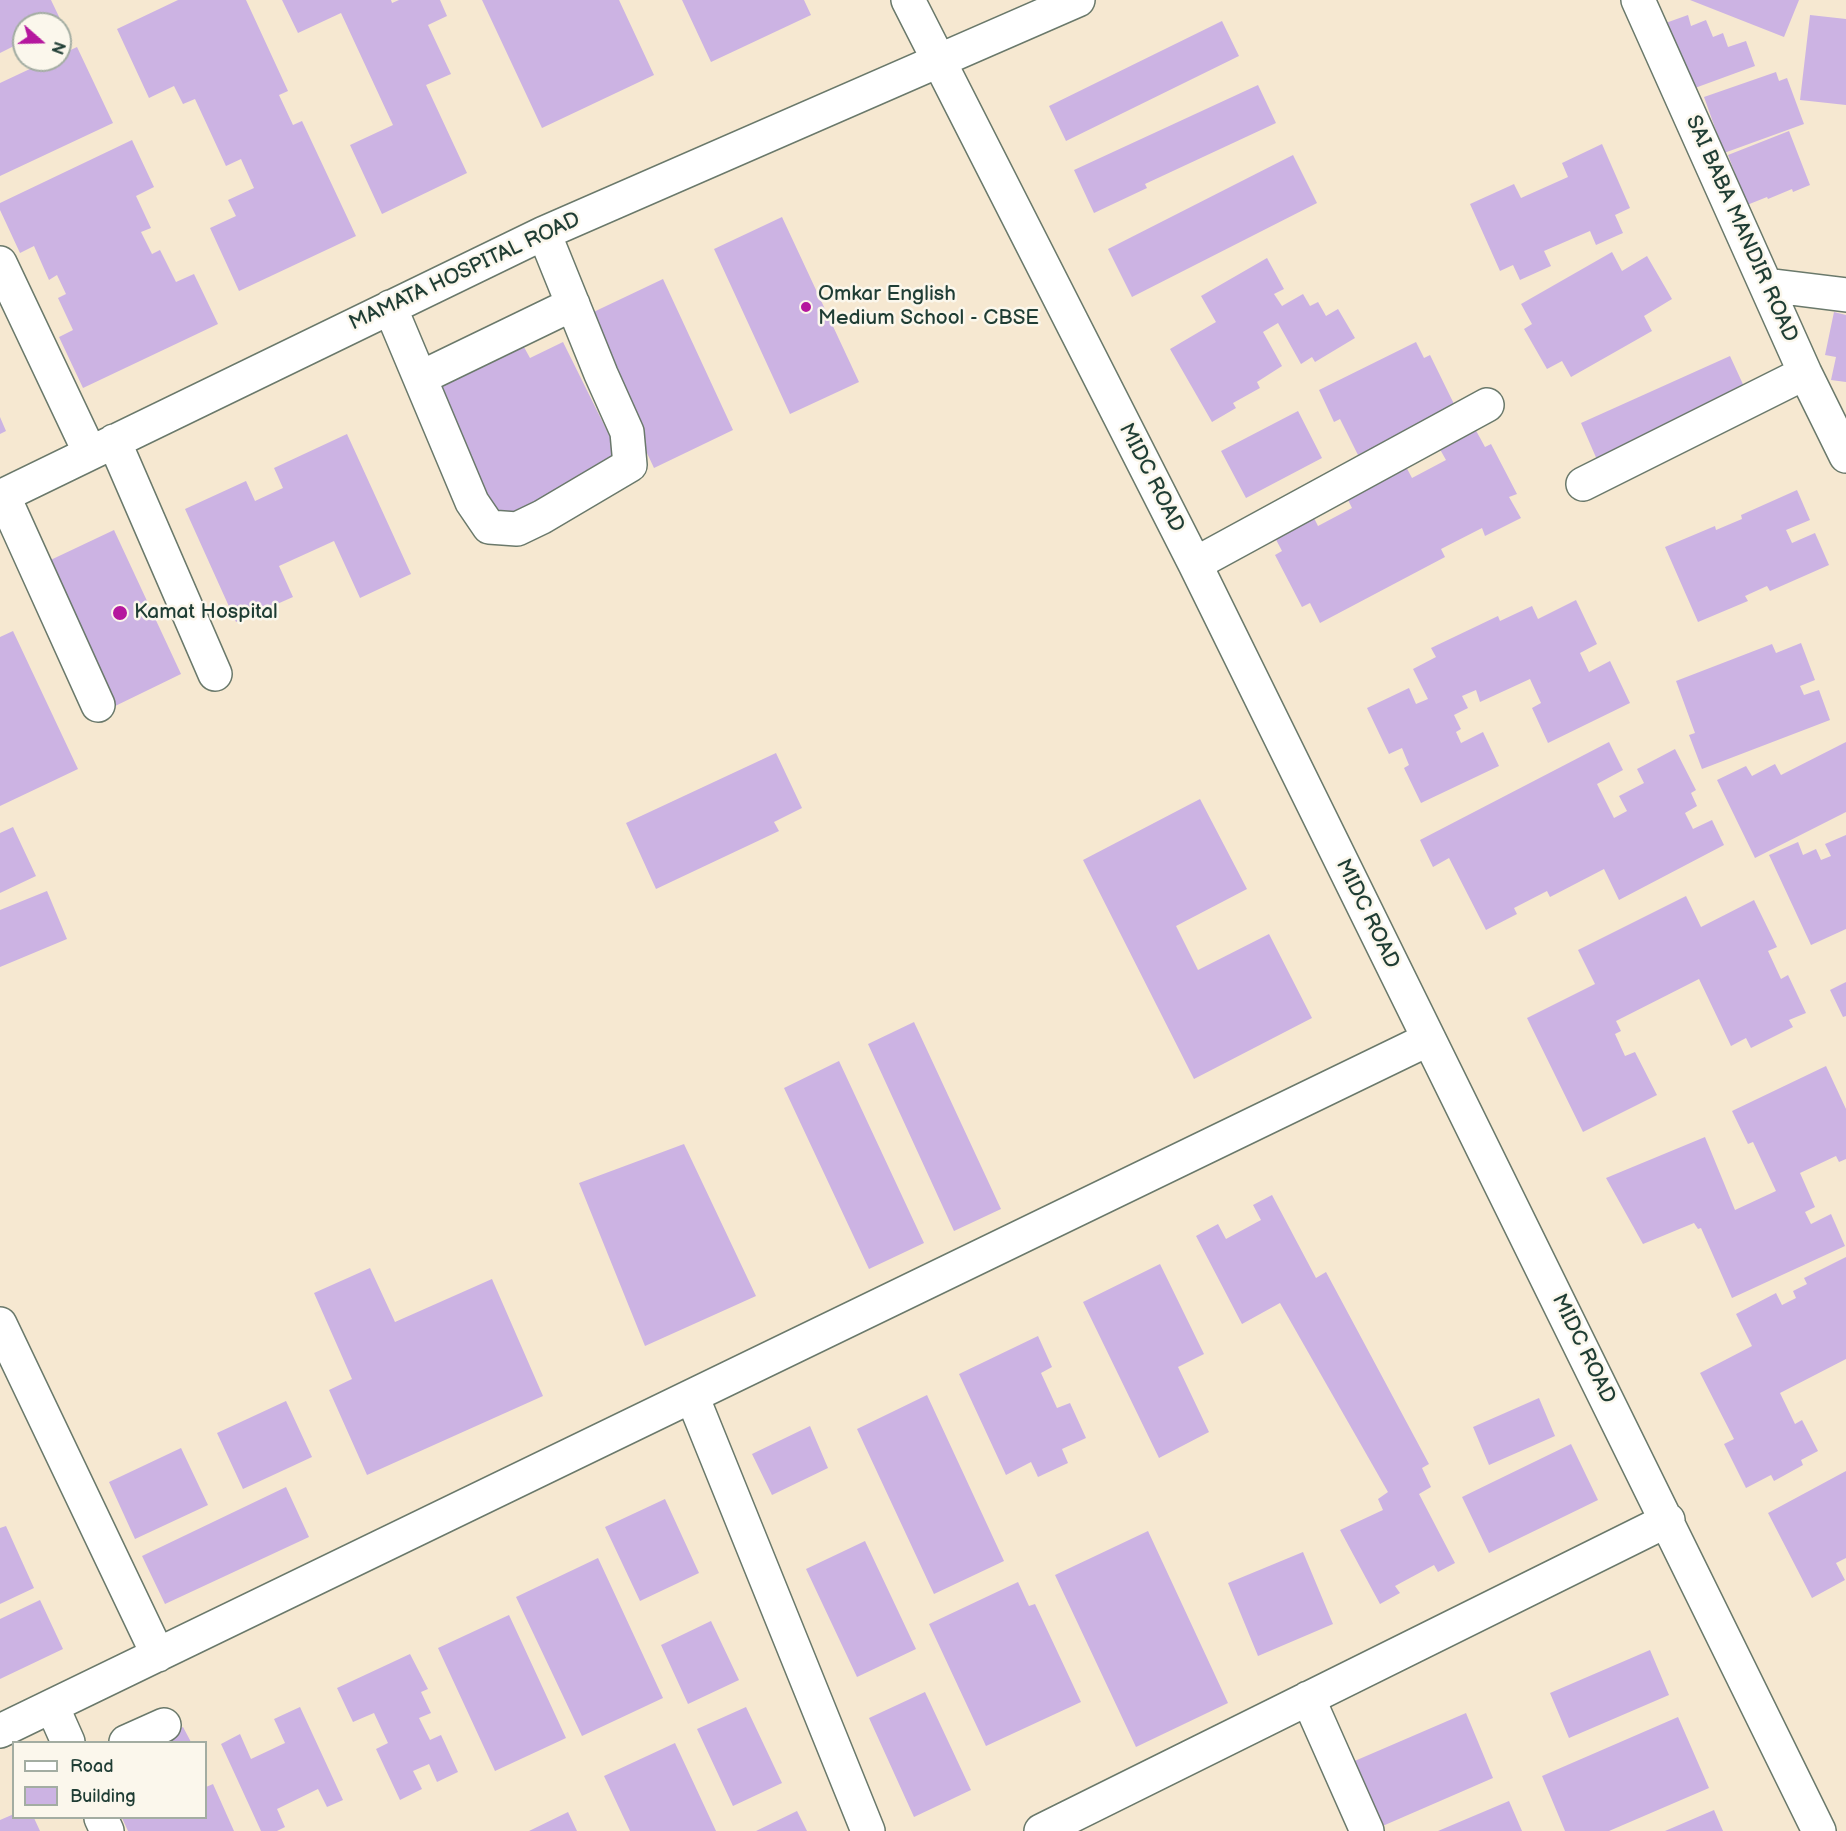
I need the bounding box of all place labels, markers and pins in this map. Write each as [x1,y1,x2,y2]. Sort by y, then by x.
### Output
place label: Omkar English Medium School - CBSE [818,282,1039,332]
marker: Omkar English Medium School - CBSE [799,300,813,314]
place label: Kamat Hospital [134,600,278,626]
marker: Kamat Hospital [111,604,129,622]

